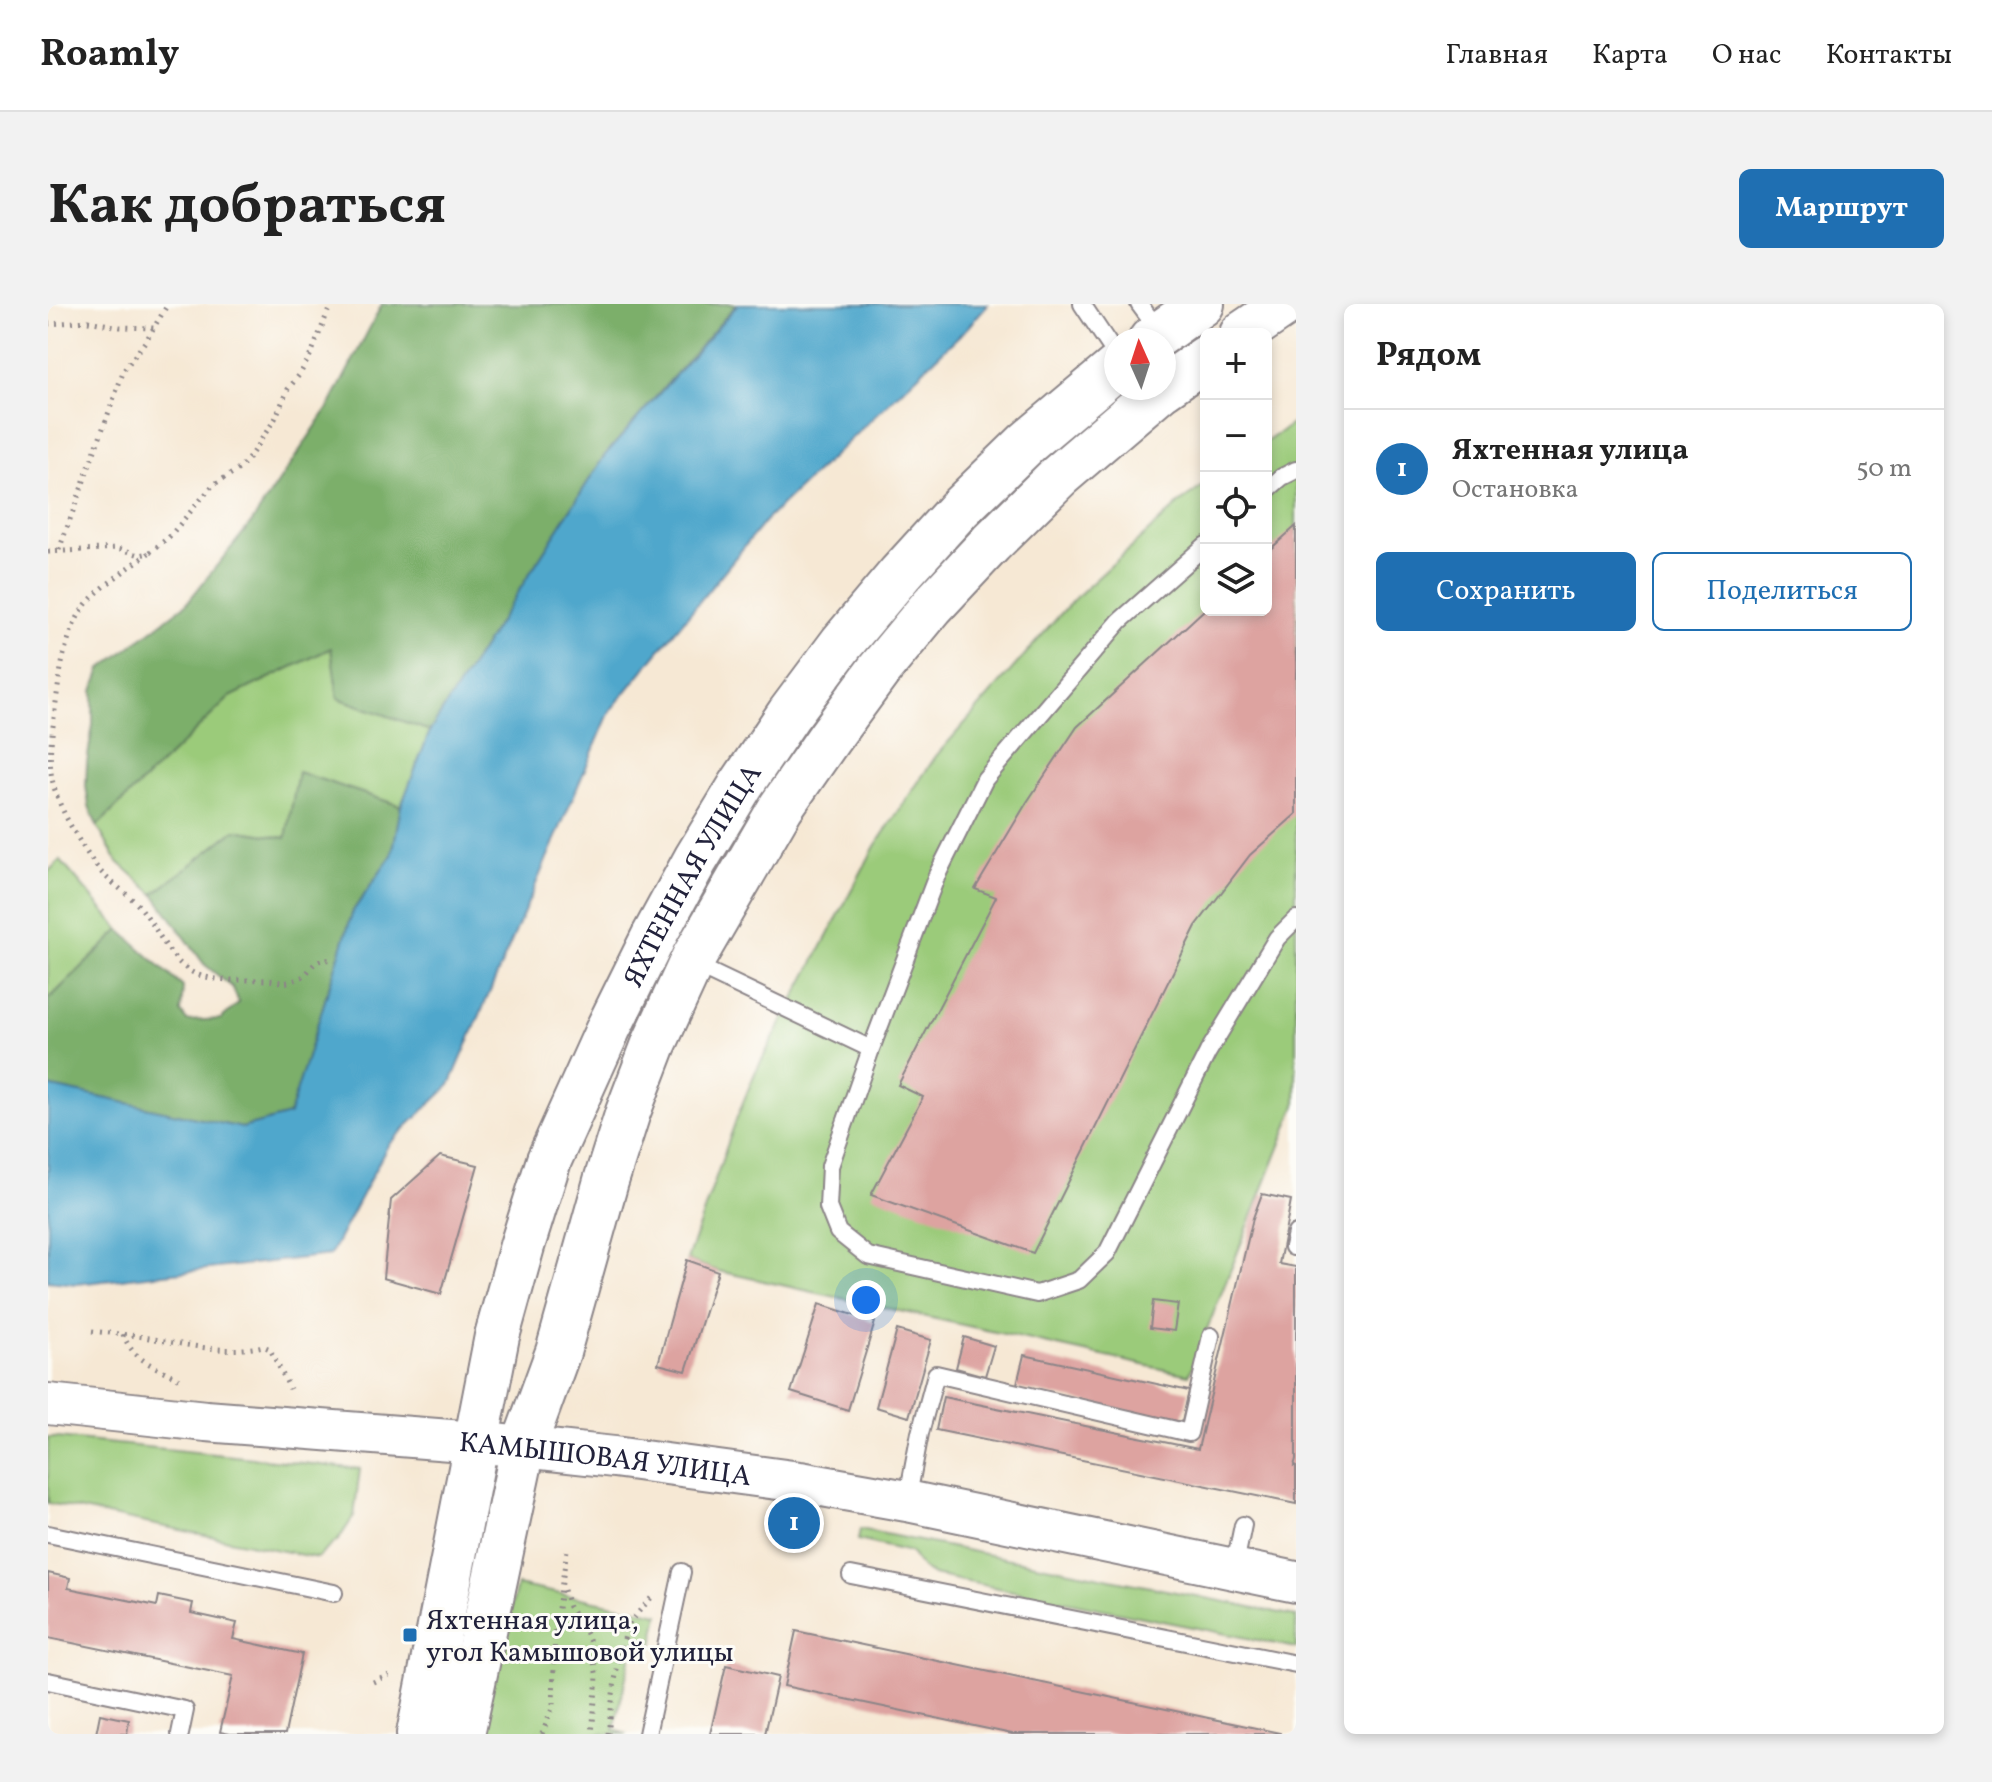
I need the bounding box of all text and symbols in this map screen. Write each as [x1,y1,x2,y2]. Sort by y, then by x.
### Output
text: Roamly [40,29,179,82]
text: Главная [1446,36,1548,75]
text: Карта [1592,36,1668,75]
text: О нас [1712,36,1782,75]
text: Контакты [1826,36,1952,75]
text: Как добраться [48,169,446,247]
button: Маршрут [1739,169,1944,248]
north arrow [1104,328,1176,400]
map controls [1200,328,1272,616]
button: + [1200,328,1272,400]
text: Рядом [1376,333,1481,380]
button: − [1200,400,1272,472]
text: Яхтенная улица [1452,430,1689,472]
text: 1 [1397,451,1407,487]
text: 50 m [1856,451,1912,487]
button: locate [1200,472,1272,544]
text: Остановка [1452,472,1578,508]
button: layers [1200,544,1272,616]
button: Сохранить [1376,552,1636,631]
button: Поделиться [1652,552,1912,631]
street label: ЯХТЕННАЯ УЛИЦА [615,756,772,994]
your location [846,1280,886,1320]
street label: КАМЫШОВАЯ УЛИЦА [458,1424,754,1497]
pin: 1 [768,1493,820,1553]
place label: Яхтенная улица, угол Камышовой улицы [426,1602,734,1673]
marker: Яхтенная улица, угол Камышовой улицы [401,1626,419,1644]

